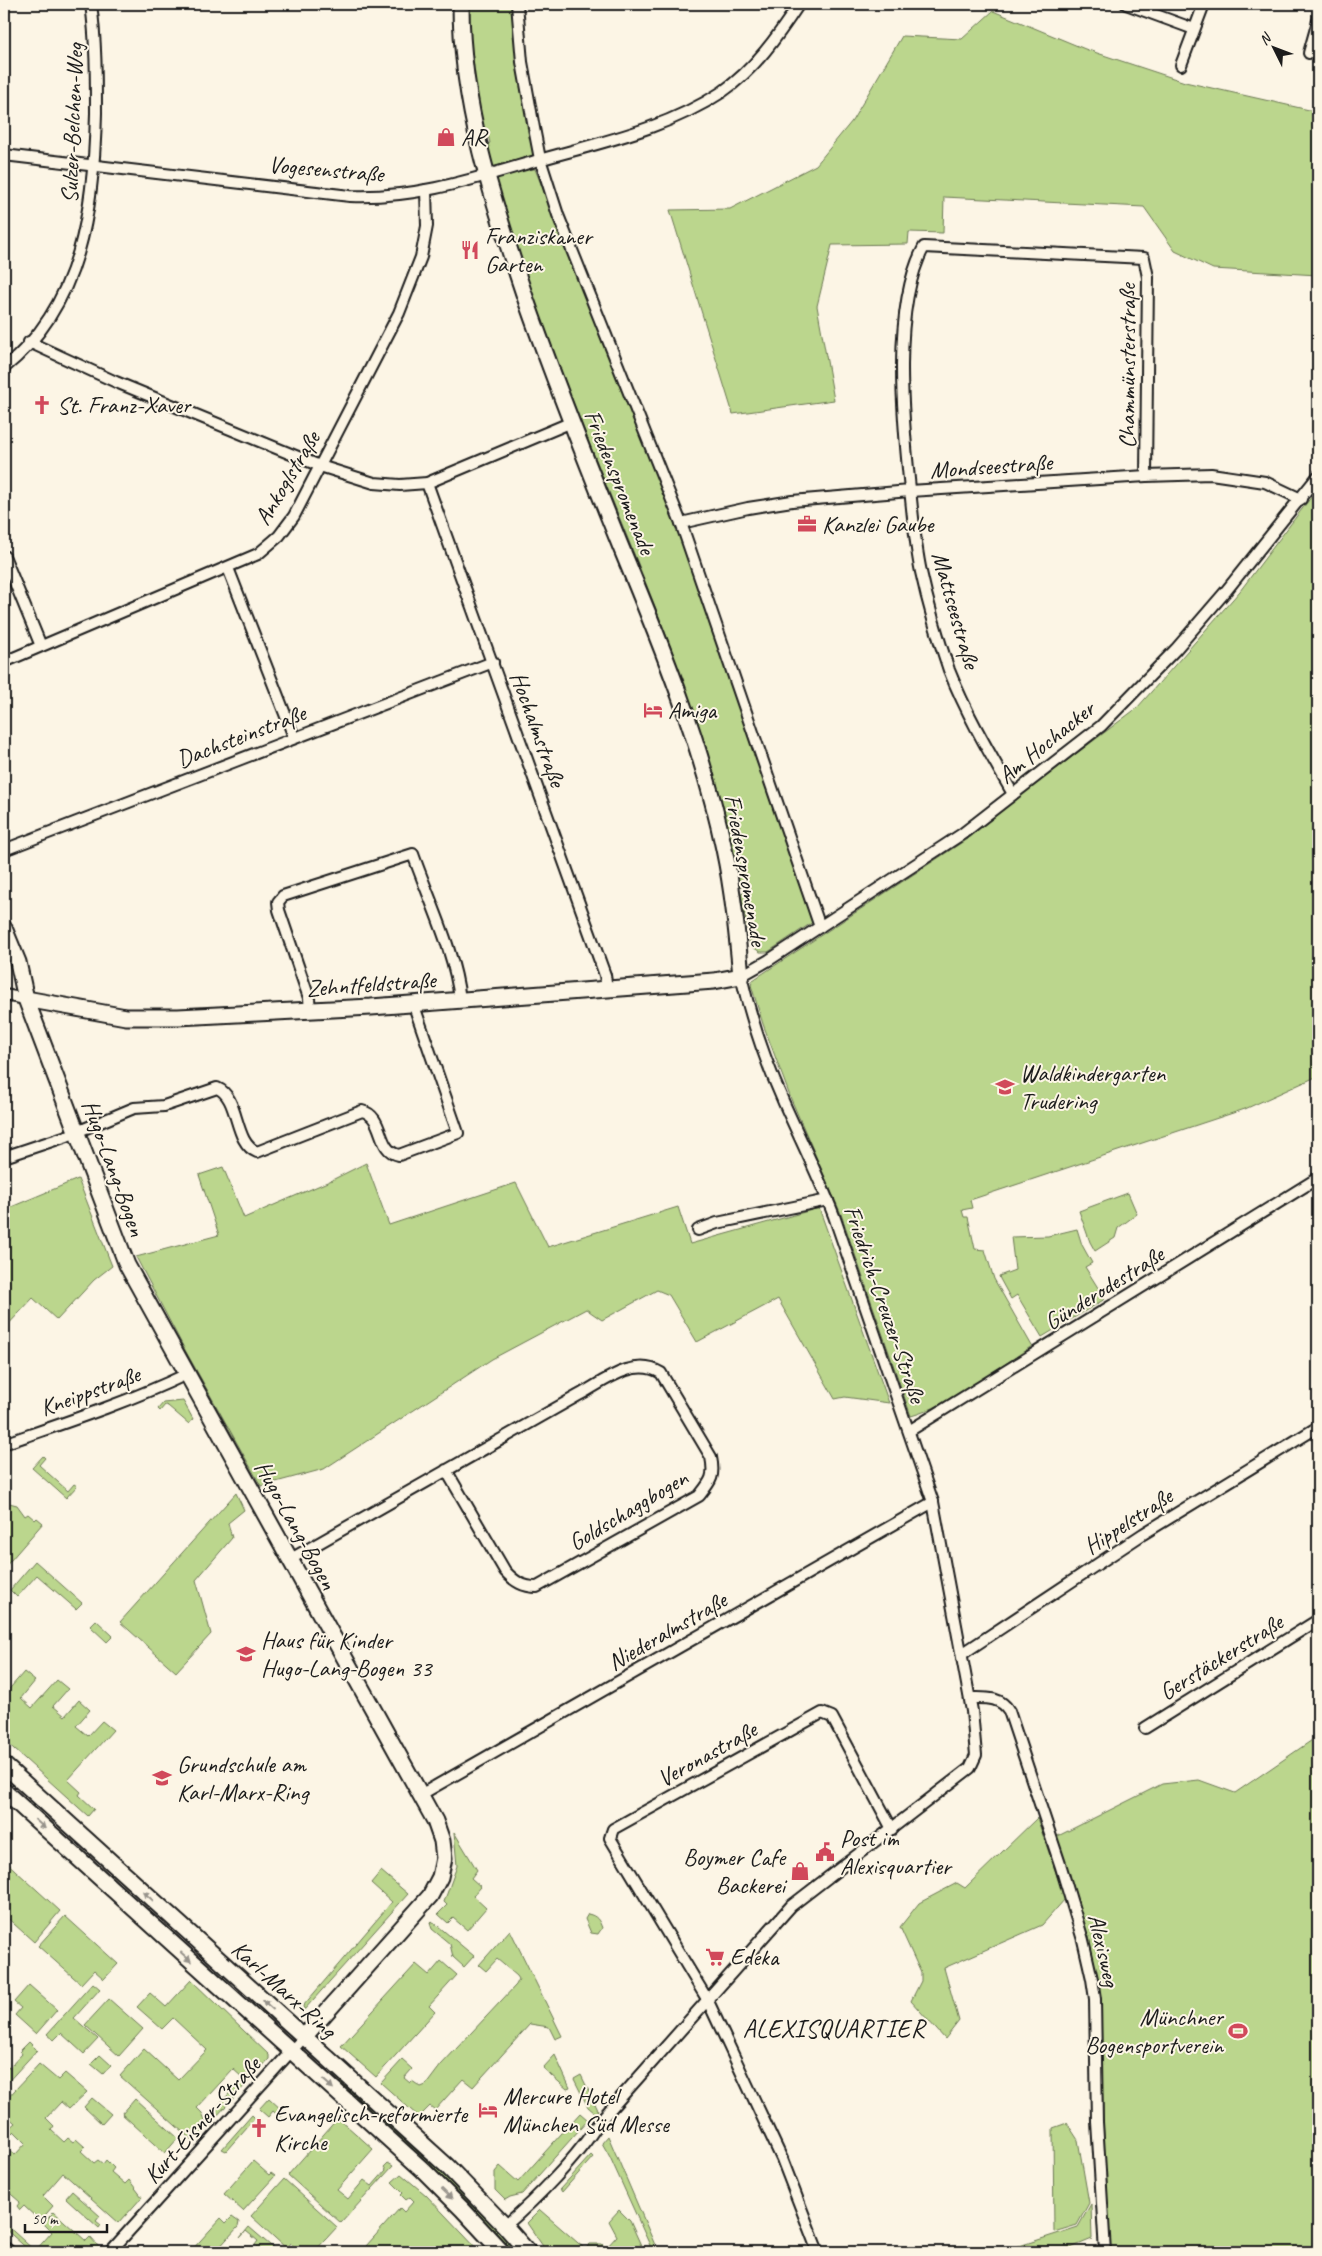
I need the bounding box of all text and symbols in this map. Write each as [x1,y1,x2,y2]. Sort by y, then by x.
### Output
north arrow [1250,22,1300,72]
text: N [1255,29,1275,49]
street label: Sulzer-Belchen-Weg [54,41,90,204]
place label: AR [461,122,489,152]
shop icon: AR [435,126,457,148]
street label: Vogesenstraße [267,149,387,189]
place label: Franziskaner Garten [485,221,594,279]
restaurant icon: Franziskaner Garten [459,239,481,261]
street label: Chammünsterstraße [1112,281,1142,449]
place label: St. Franz-Xaver [57,390,193,420]
church icon: St. Franz-Xaver [31,394,53,416]
street label: Friedenspromenade [577,405,663,561]
street label: Ankoglstraße [247,424,328,530]
street label: Mondseestraße [929,447,1055,485]
place label: Kanzlei Gaube [822,509,935,539]
office icon: Kanzlei Gaube [796,513,818,535]
street label: Mattseestraße [925,548,988,674]
street label: Hochalmstraße [503,667,573,793]
street label: Am Hochacker [992,692,1102,790]
place label: Amiga [668,695,717,725]
street label: Dachsteinstraße [172,697,312,774]
hotel icon: Amiga [642,699,664,721]
street label: Friedenspromenade [718,792,774,950]
street label: Zehntfeldstraße [305,964,439,1003]
place label: Waldkindergarten Trudering [1020,1058,1167,1116]
school or university icon: Waldkindergarten Trudering [994,1076,1016,1098]
street label: Hugo-Lang-Bogen [75,1096,153,1241]
street label: Friedrich-Creuzer-Straße [837,1201,934,1409]
street label: Günderodestraße [1039,1238,1171,1337]
street label: Kneippstraße [36,1358,146,1423]
street label: Hugo-Lang-Bogen [248,1455,344,1595]
street label: Goldschaggbogen [563,1462,694,1557]
street label: Hippelstraße [1078,1480,1180,1561]
street label: Niederalmstraße [602,1584,734,1677]
street label: Gerstäckerstraße [1154,1606,1290,1707]
place label: Haus für Kinder Hugo-Lang-Bogen 33 [261,1625,434,1683]
school or university icon: Haus für Kinder Hugo-Lang-Bogen 33 [235,1643,257,1665]
street label: Veronastraße [652,1713,764,1794]
place label: Grundschule am Karl-Marx-Ring [177,1749,311,1807]
school or university icon: Grundschule am Karl-Marx-Ring [151,1767,173,1789]
one-way arrow [33,1818,45,1830]
place label: Post im Alexisquartier [840,1823,953,1881]
public building icon: Post im Alexisquartier [814,1841,836,1863]
place label: Boymer Cafe Backerei [683,1842,788,1900]
shop icon: Boymer Cafe Backerei [789,1860,811,1882]
one-way arrow [141,1890,154,1901]
street label: Alexisweg [1081,1911,1127,1992]
street label: Karl-Marx-Ring [225,1934,345,2046]
place label: Edeka [730,1942,780,1972]
supermarket icon: Edeka [704,1946,726,1968]
one-way arrow [180,1951,192,1963]
one-way arrow [262,1999,275,2010]
place label: Münchner Bogensportverein [1085,2002,1225,2060]
district label: ALEXISQUARTIER [743,2013,927,2045]
sports icon: Münchner Bogensportverein [1227,2020,1249,2042]
street label: Kurt-Eisner-Straße [137,2049,268,2190]
one-way arrow [321,2078,333,2090]
place label: Mercure Hotel München Süd Messe [503,2081,671,2139]
place label: Evangelisch-reformierte Kirche [274,2099,469,2157]
hotel icon: Mercure Hotel München Süd Messe [477,2099,499,2121]
church icon: Evangelisch-reformierte Kirche [248,2117,270,2139]
one-way arrow [441,2188,453,2200]
scale bar [25,2201,108,2233]
text: 50 m [32,2210,59,2229]

